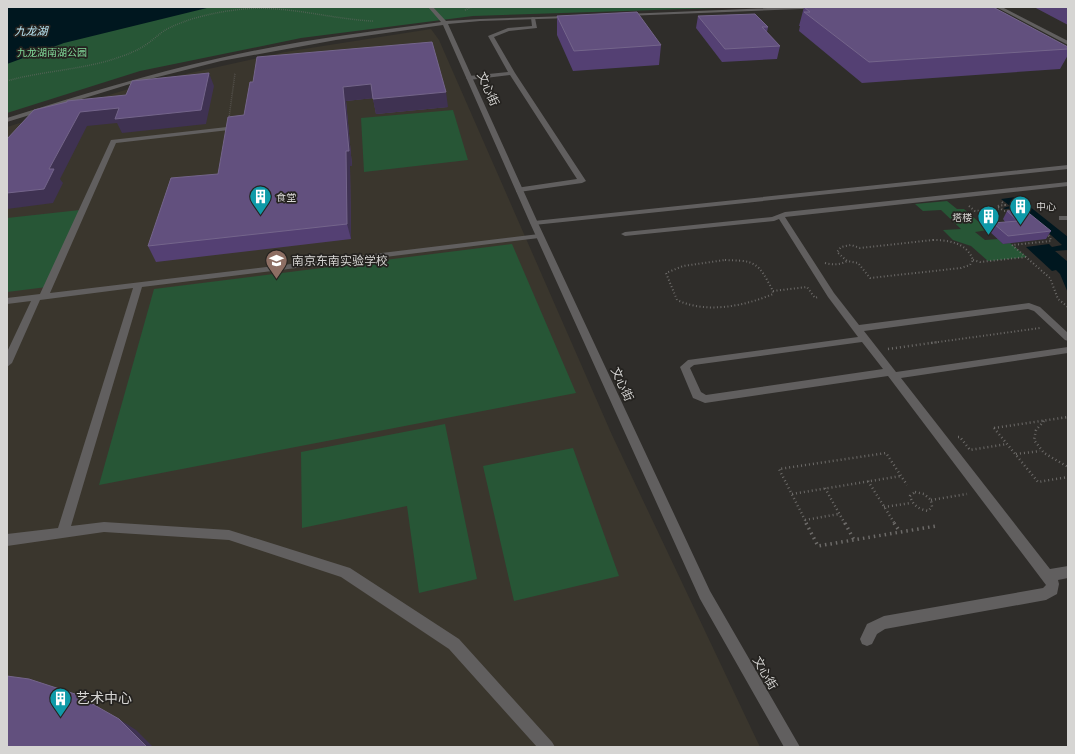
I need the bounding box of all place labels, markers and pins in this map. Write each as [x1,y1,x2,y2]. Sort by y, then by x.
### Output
building icon: 食堂 [247,184,273,217]
place label: 食堂 [276,192,296,203]
building icon: 中心 [1007,193,1033,226]
place label: 中心 [1036,201,1056,212]
building icon: 塔楼 [975,204,1001,237]
place label: 塔楼 [952,212,972,223]
school or university icon: 南京东南实验学校 [263,248,289,281]
place label: 南京东南实验学校 [292,254,388,268]
building icon: 艺术中心 [48,685,74,718]
place label: 艺术中心 [76,690,132,706]

